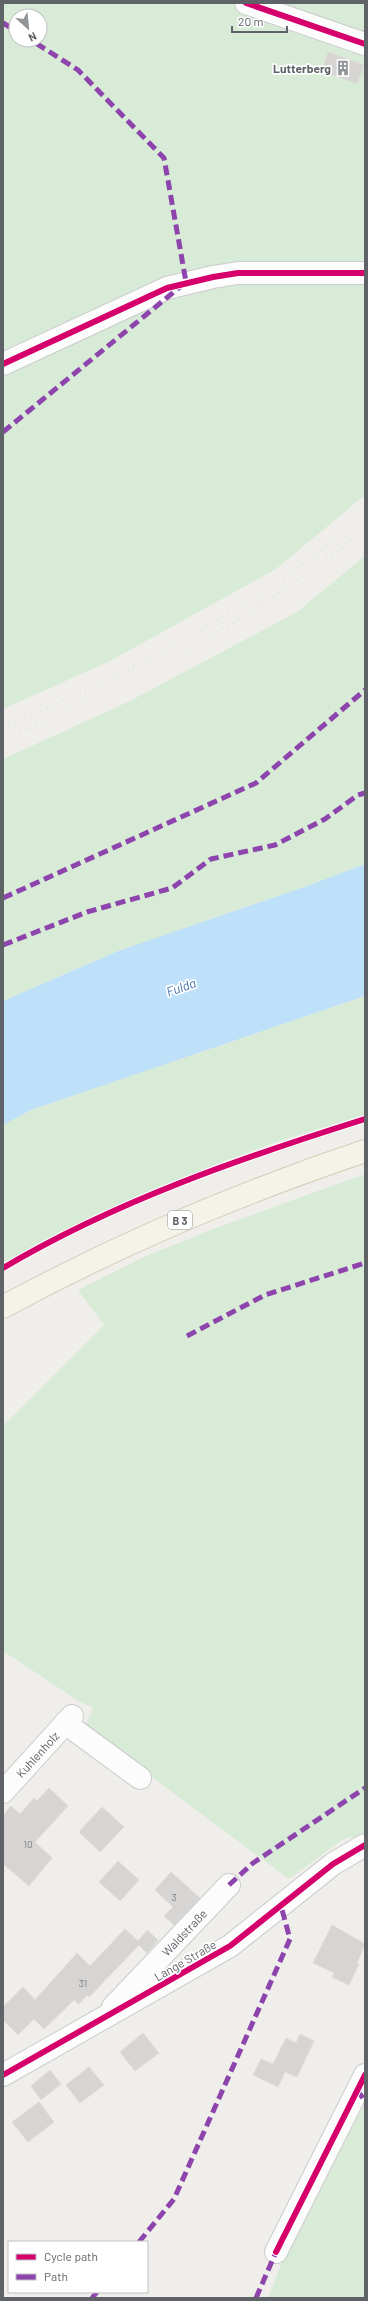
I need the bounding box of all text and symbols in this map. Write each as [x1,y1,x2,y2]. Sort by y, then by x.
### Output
north arrow [8,8,48,48]
scale bar [232,8,287,34]
text: 20 m [238,14,264,28]
text: N [27,30,39,45]
building icon: Lutterberg [334,59,352,77]
place label: Lutterberg [273,61,331,75]
water label: Fulda [164,974,198,1000]
road number: B 3 [168,1211,192,1229]
street label: Kuhlenholz [13,1728,62,1780]
house number: 10 [23,1838,33,1850]
house number: 3 [171,1891,177,1903]
street label: Waldstraße [159,1906,209,1959]
street label: Lange Straße [151,1937,219,1983]
house number: 31 [79,1977,87,1989]
legend [8,2241,148,2293]
text: Cycle path [44,2249,98,2263]
text: Path [44,2269,68,2283]

